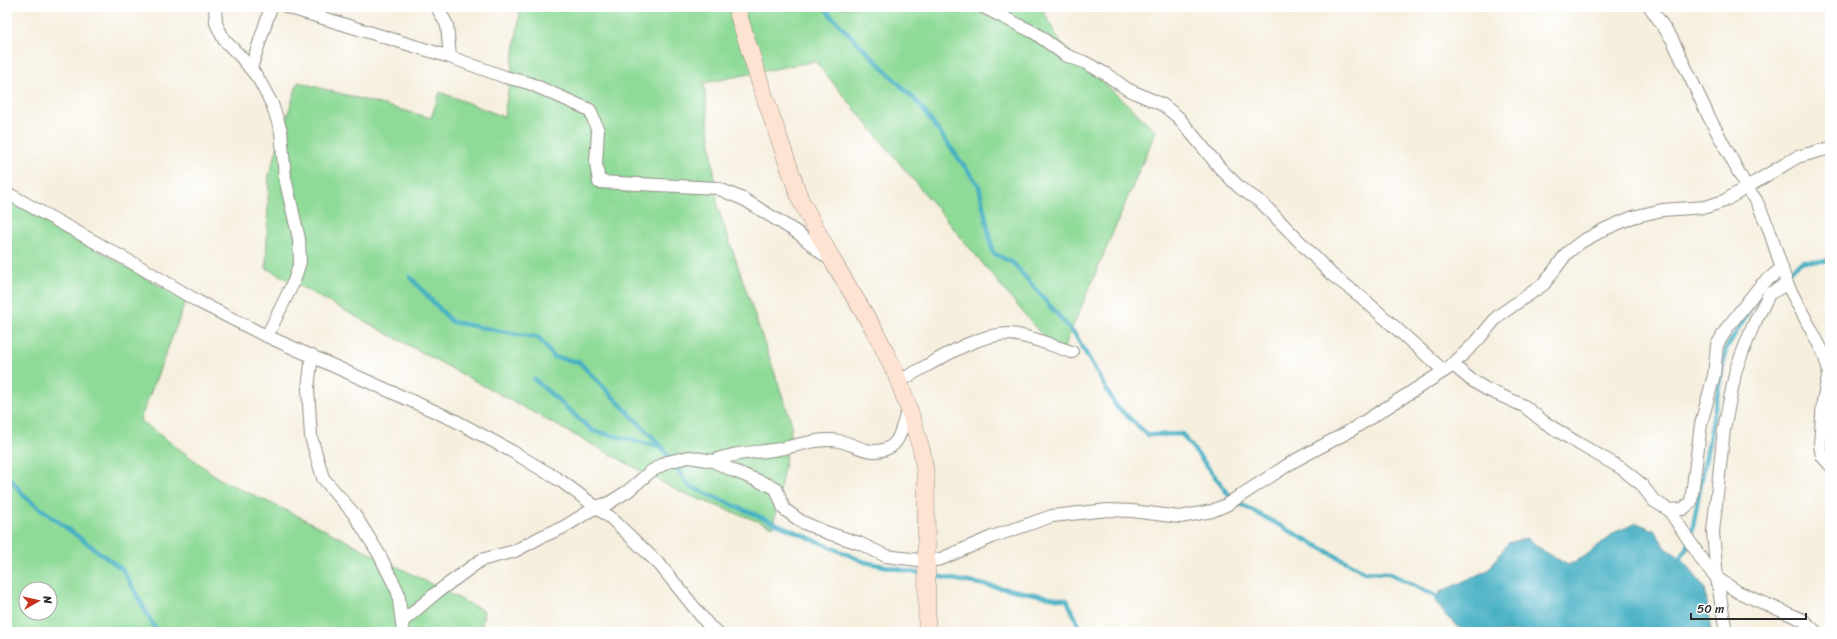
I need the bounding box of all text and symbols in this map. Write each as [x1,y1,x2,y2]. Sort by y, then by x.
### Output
north arrow [18,581,58,621]
text: N [37,594,57,605]
scale bar [1691,595,1806,621]
text: 50 m [1697,598,1724,620]

